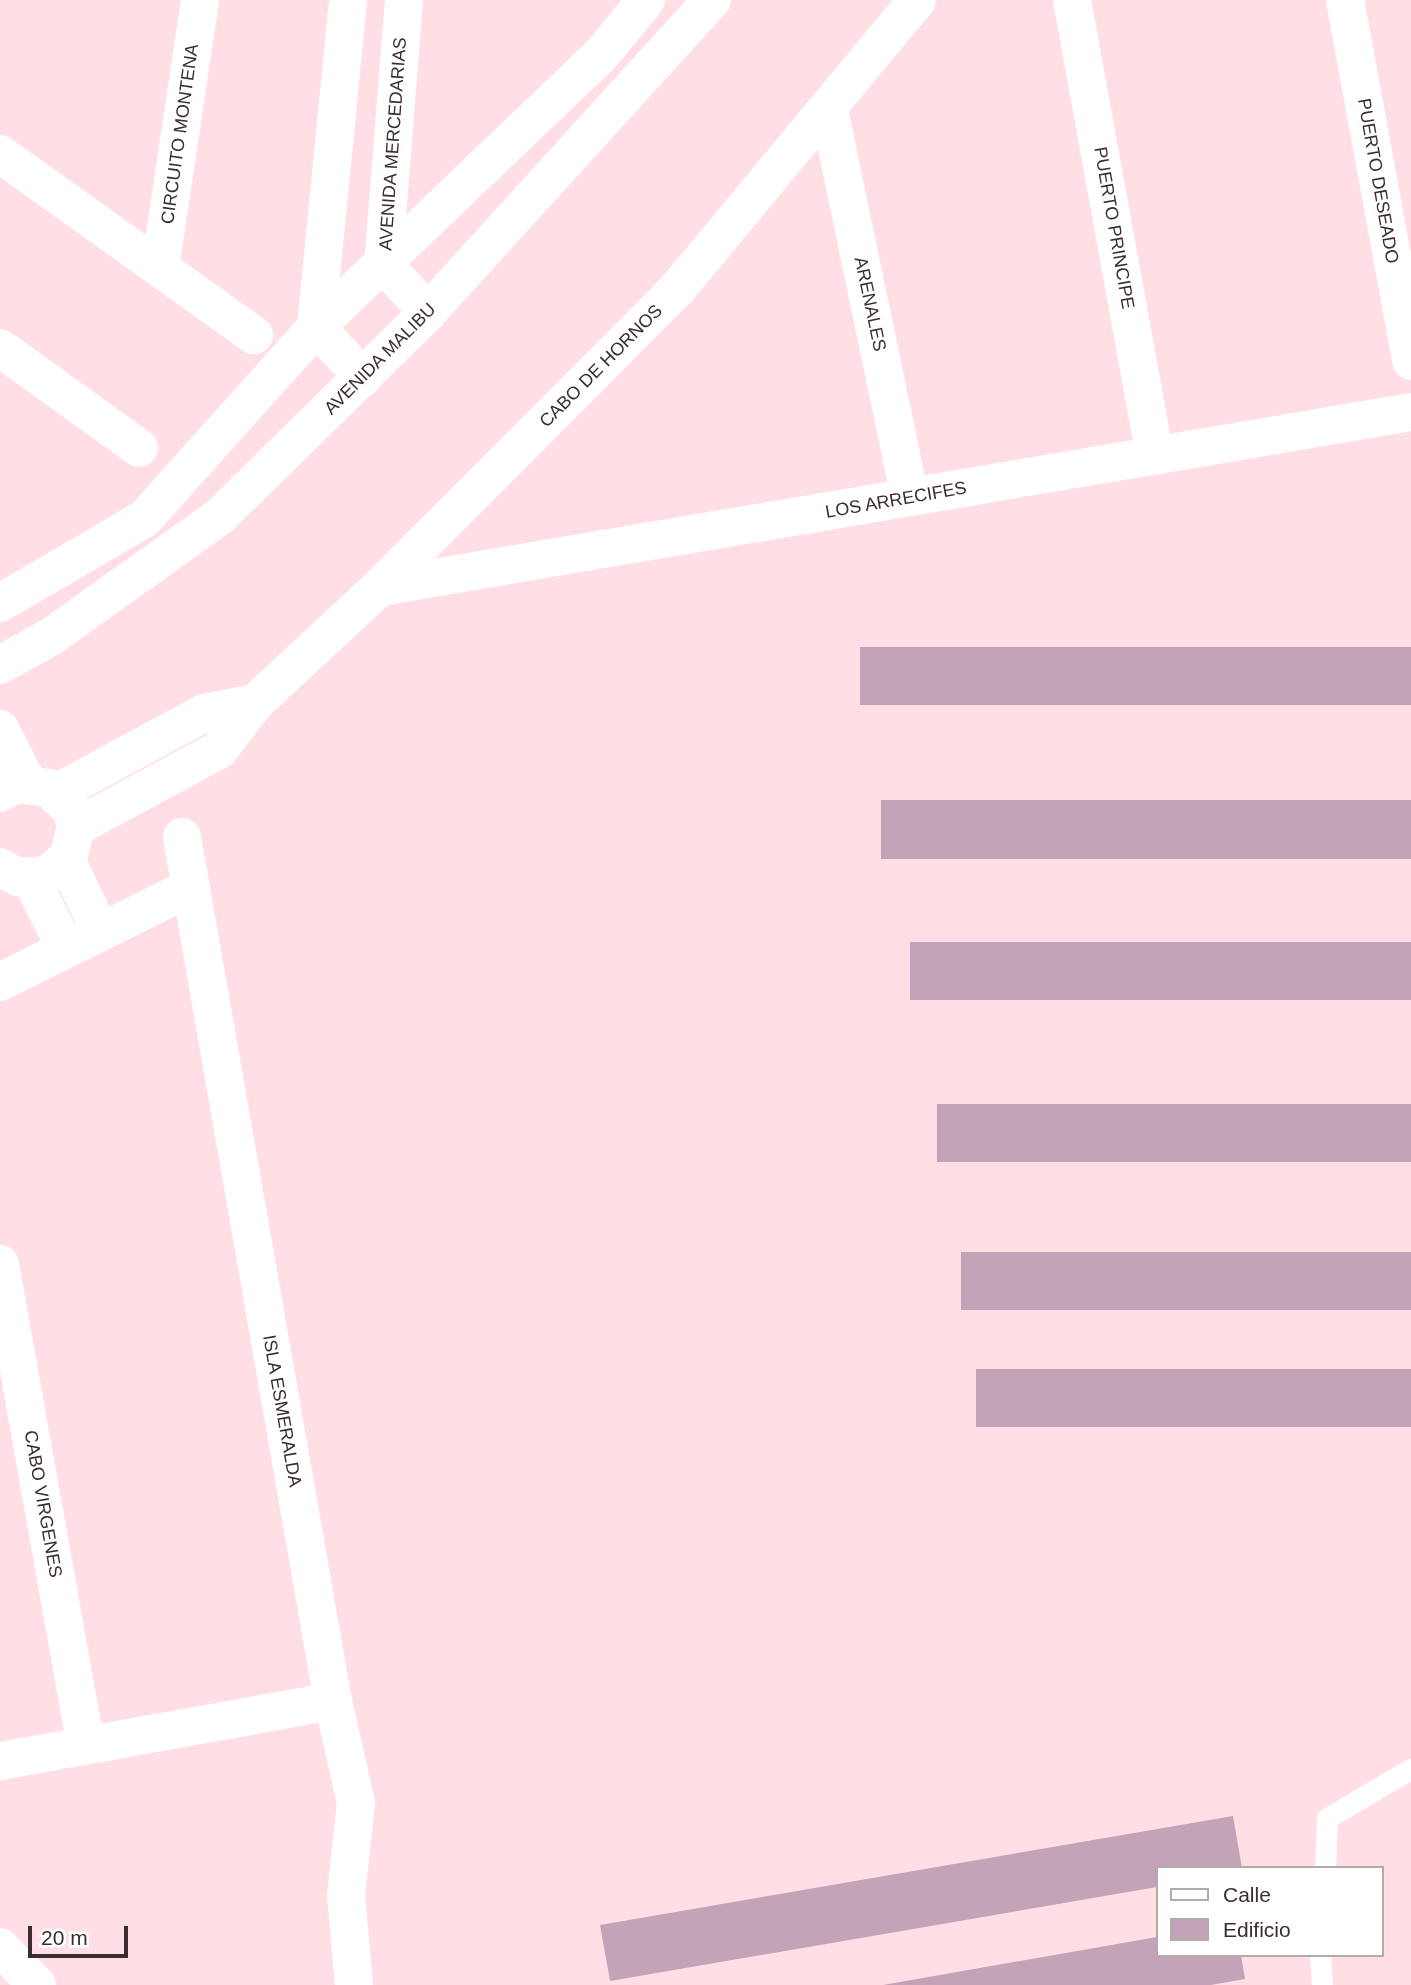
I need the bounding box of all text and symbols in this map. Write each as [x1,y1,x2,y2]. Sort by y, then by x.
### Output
street label: AVENIDA MERCEDARIAS [375,36,411,252]
street label: CIRCUITO MONTENA [157,43,203,225]
street label: PUERTO DESEADO [1353,97,1403,265]
street label: PUERTO PRINCIPE [1089,145,1139,311]
street label: ARENALES [849,255,891,353]
street label: AVENIDA MALIBU [319,298,441,420]
street label: CABO DE HORNOS [535,300,667,432]
street label: LOS ARRECIFES [823,477,969,523]
street label: ISLA ESMERALDA [258,1333,306,1489]
street label: CABO VIRGENES [19,1429,67,1579]
legend [1156,1866,1383,1957]
text: Calle [1223,1883,1271,1906]
scale bar [32,1912,131,1956]
text: Edificio [1223,1918,1291,1941]
text: 20 m [41,1926,88,1949]

